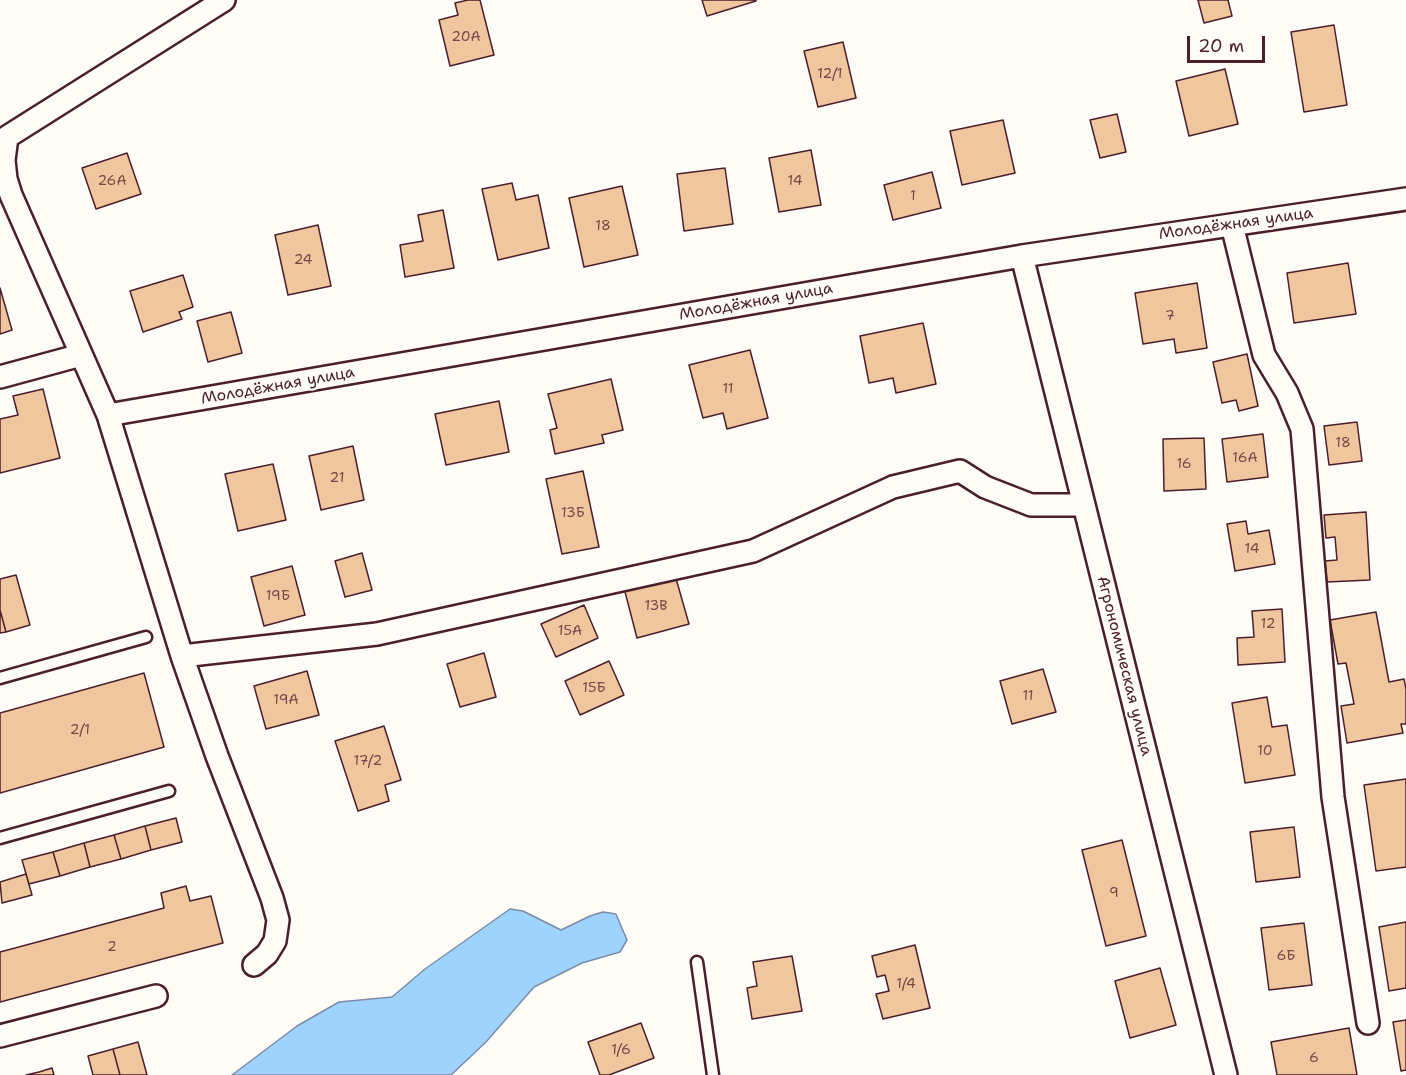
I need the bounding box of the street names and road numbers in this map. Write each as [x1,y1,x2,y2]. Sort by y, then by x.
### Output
street label: Молодёжная улица [1158,204,1314,244]
street label: Молодёжная улица [678,279,834,325]
street label: Молодёжная улица [200,363,356,409]
street label: Агрономическая улица [1092,574,1156,758]

